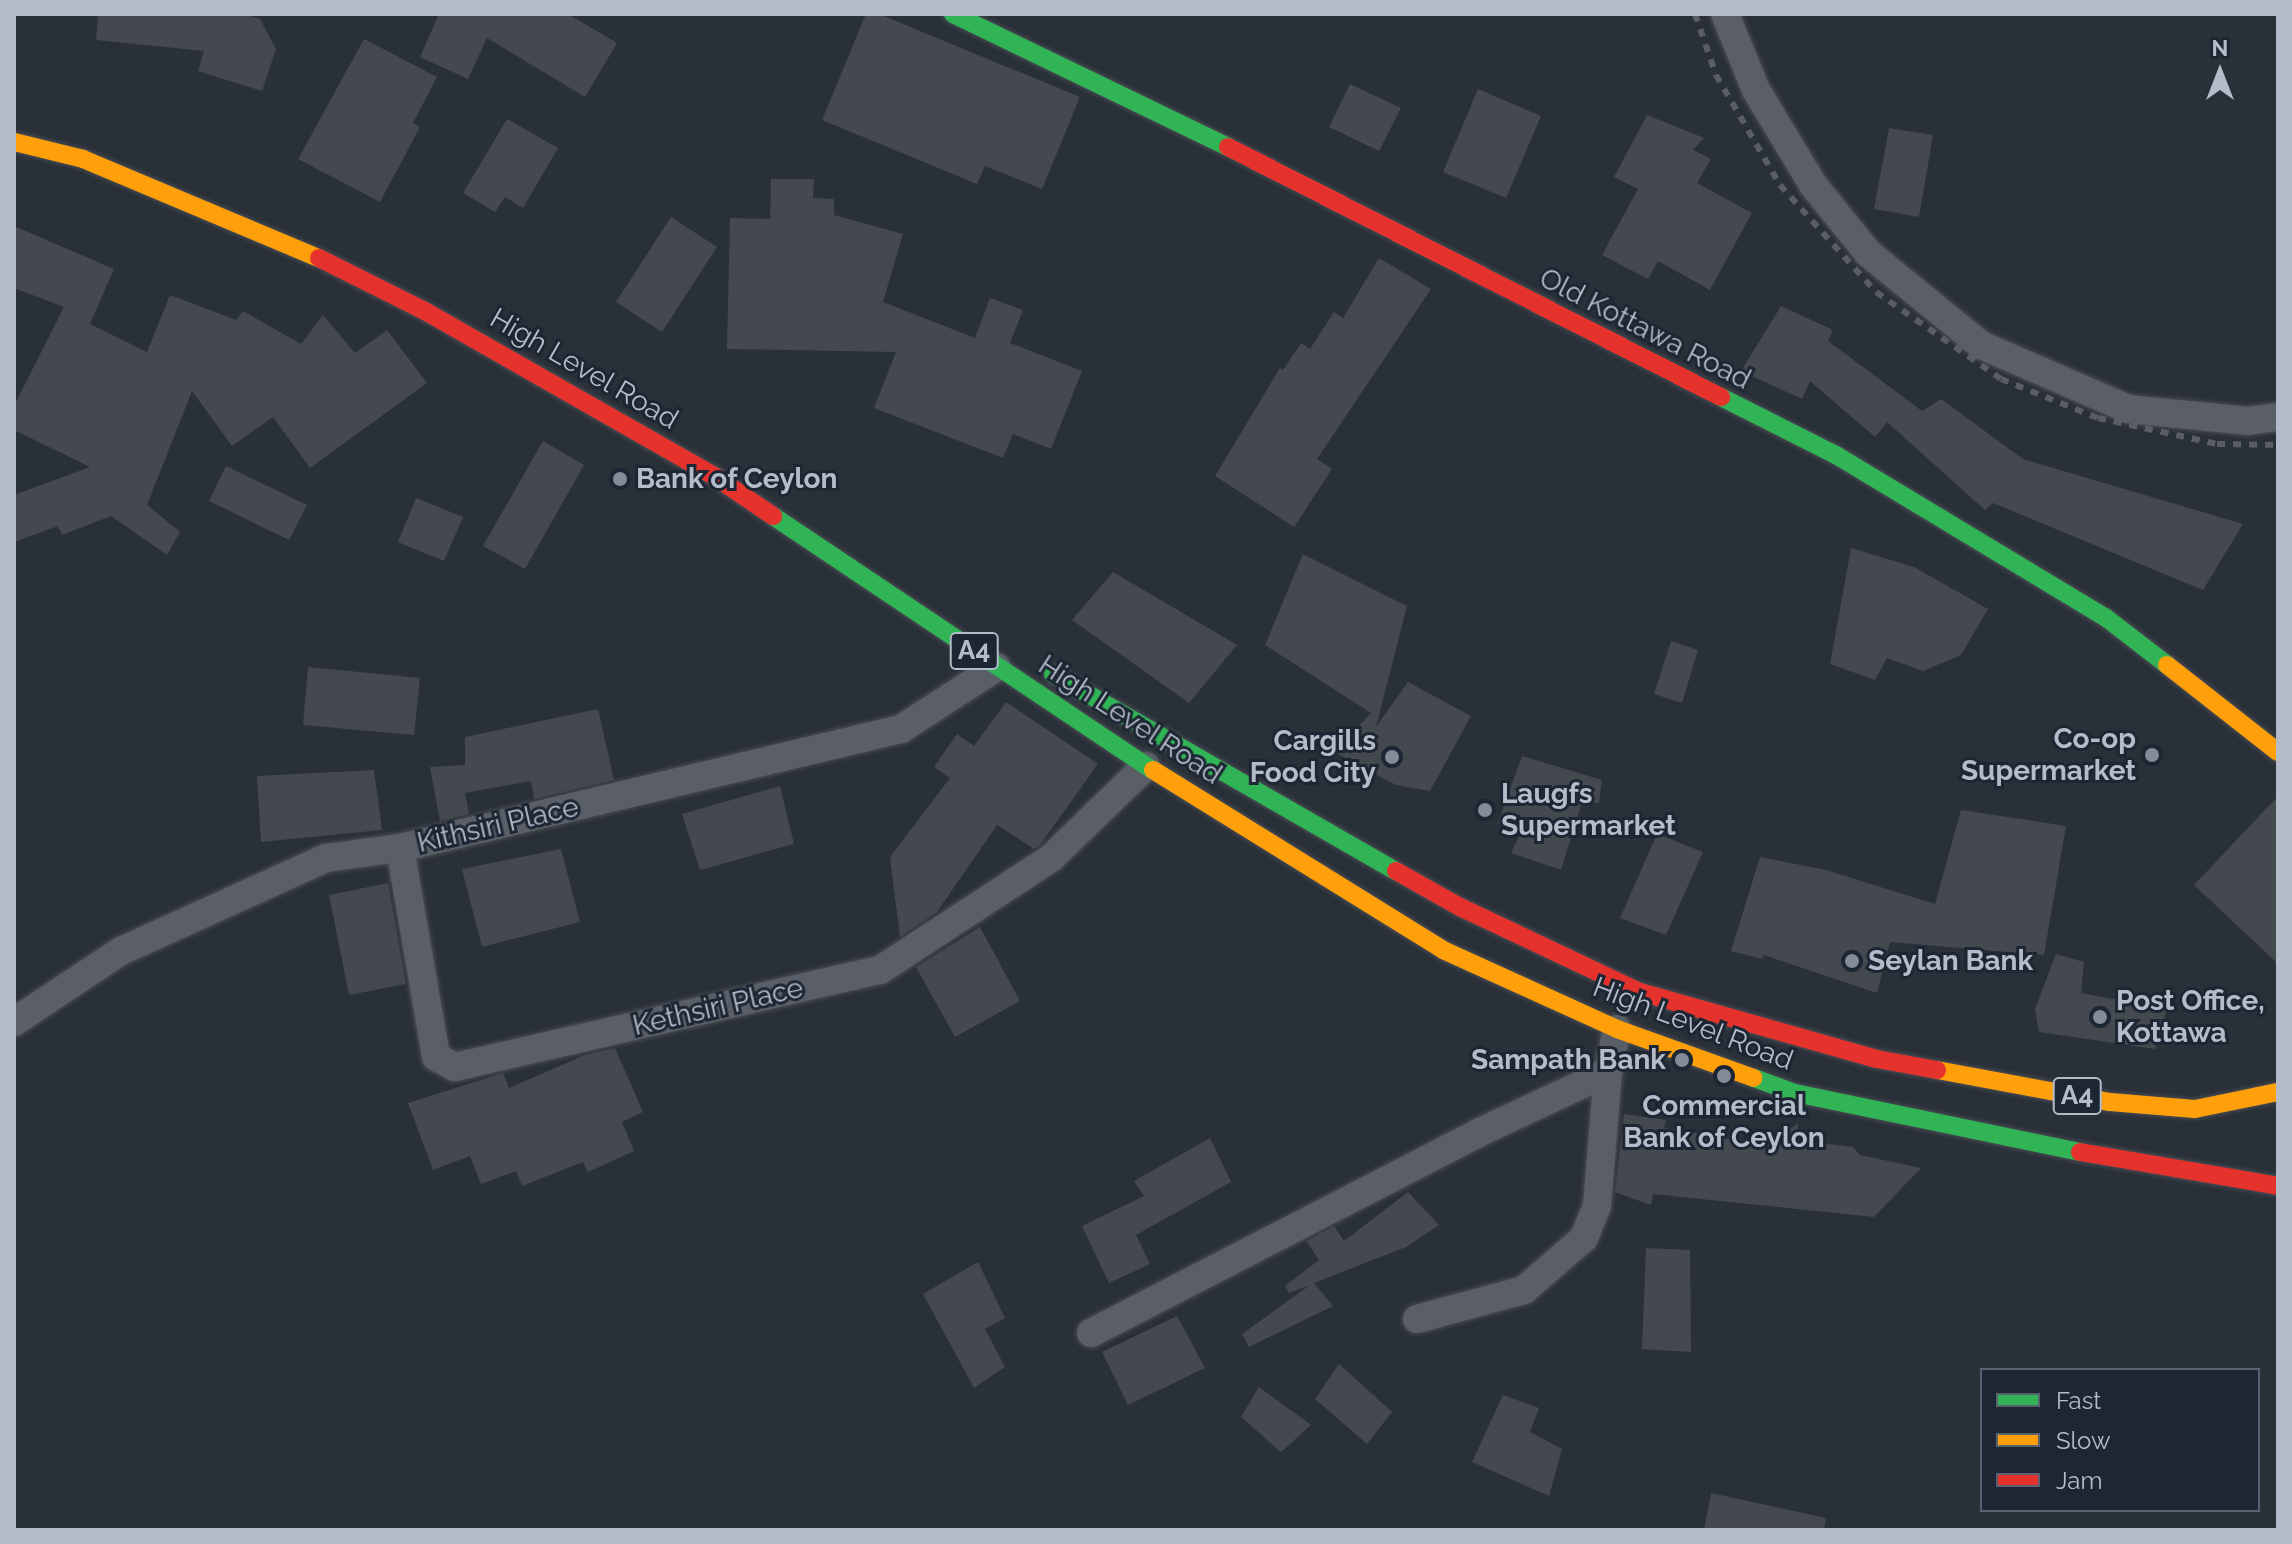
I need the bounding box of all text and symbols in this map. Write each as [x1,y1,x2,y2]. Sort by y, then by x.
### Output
north arrow [2180,32,2260,112]
text: N [2212,35,2228,61]
street label: Old Kottawa Road [1534,261,1756,397]
street label: High Level Road [484,301,684,437]
place label: Bank of Ceylon [636,462,838,496]
marker: Bank of Ceylon [611,470,629,488]
road number: A4 [948,629,1000,673]
street label: High Level Road [1032,648,1228,792]
place label: Co-op Supermarket [1961,722,2136,788]
place label: Cargills Food City [1250,724,1376,790]
marker: Co-op Supermarket [2143,746,2161,764]
marker: Cargills Food City [1383,748,1401,766]
place label: Laugfs Supermarket [1501,777,1676,843]
street label: Kithsiri Place [414,790,582,860]
marker: Laugfs Supermarket [1476,801,1494,819]
place label: Seylan Bank [1868,944,2033,978]
marker: Seylan Bank [1843,952,1861,970]
street label: High Level Road [1588,970,1798,1078]
street label: Kethsiri Place [630,971,806,1043]
place label: Post Office, Kottawa [2116,984,2265,1050]
marker: Post Office, Kottawa [2091,1008,2109,1026]
place label: Sampath Bank [1471,1043,1666,1077]
marker: Sampath Bank [1673,1051,1691,1069]
marker: Commercial Bank of Ceylon [1715,1067,1733,1085]
road number: A4 [2051,1074,2103,1118]
place label: Commercial Bank of Ceylon [1623,1089,1825,1155]
legend [1980,1368,2260,1512]
text: Fast [2056,1386,2101,1415]
text: Slow [2056,1426,2110,1455]
text: Jam [2056,1466,2102,1495]

